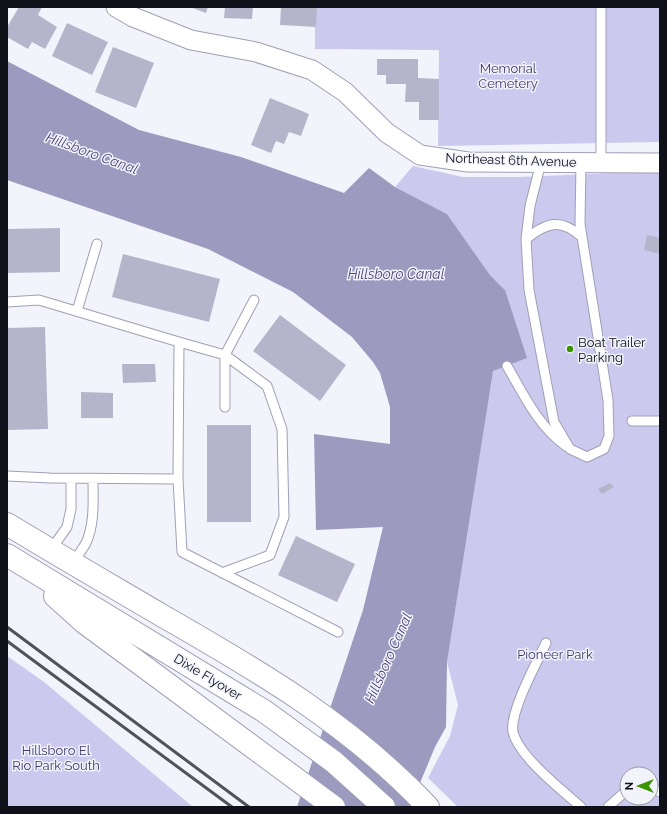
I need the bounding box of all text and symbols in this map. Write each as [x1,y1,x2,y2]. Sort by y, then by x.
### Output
park label: Memorial Cemetery [478,61,538,91]
water label: Hillsboro Canal [44,129,140,177]
street label: Northeast 6th Avenue [445,150,577,170]
water label: Hillsboro Canal [348,266,445,282]
place label: Boat Trailer Parking [578,335,646,365]
marker: Boat Trailer Parking [565,344,575,354]
water label: Hillsboro Canal [361,610,415,705]
park label: Pioneer Park [517,647,593,662]
street label: Dixie Flyover [171,651,245,703]
park label: Hillsboro El Rio Park South [12,743,100,773]
north arrow [619,766,659,806]
text: N [623,782,636,790]

